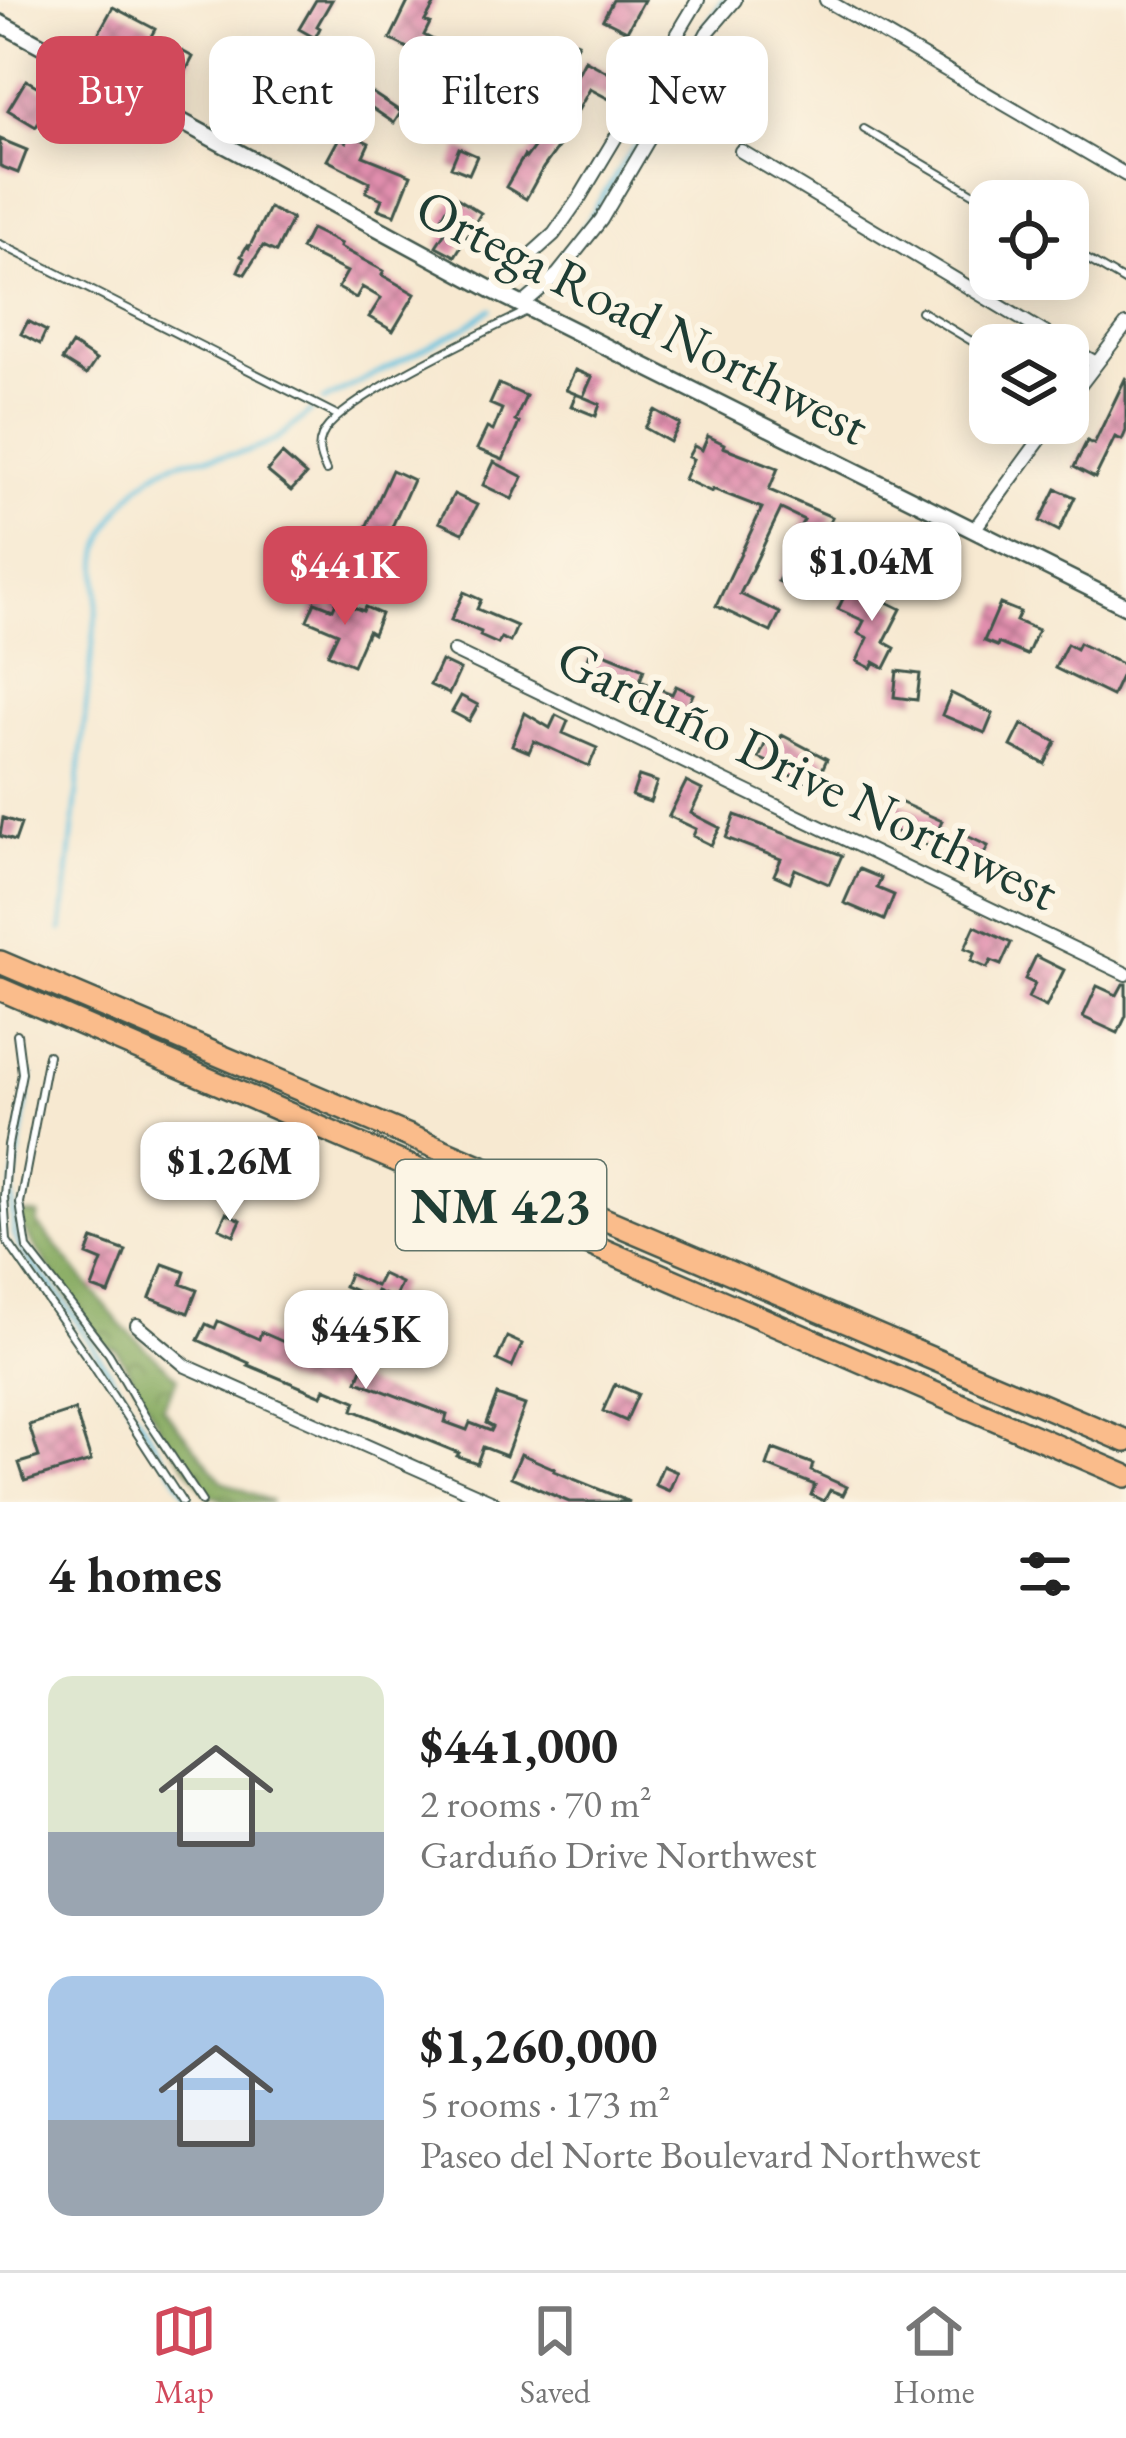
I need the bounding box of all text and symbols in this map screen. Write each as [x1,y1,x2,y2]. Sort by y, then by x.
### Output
chip: Buy [36,36,185,144]
chip: Rent [209,36,375,144]
chip: Filters [399,36,582,144]
chip: New [606,36,768,144]
street label: Ortega Road Northwest [405,172,881,460]
map controls [969,180,1089,444]
button: locate [969,180,1089,300]
button: layers [969,324,1089,444]
pin: $1.04M [774,522,970,624]
pin: $441K [261,526,429,628]
text: $1.04M [809,535,935,586]
text: $441K [290,539,400,590]
street label: Garduño Drive Northwest [546,622,1070,926]
pin: $1.26M [132,1122,328,1224]
text: $1.26M [167,1135,293,1186]
road number: NM 423 [396,1160,606,1250]
pin: $445K [282,1290,450,1392]
text: $445K [311,1303,421,1354]
text: 4 homes [48,1541,222,1607]
icon: filters [1012,1541,1078,1607]
text: $441,000 [420,1712,618,1778]
icon: home [144,1724,288,1868]
text: 2 rooms · 70 m² [420,1778,652,1829]
text: Garduño Drive Northwest [420,1829,816,1880]
text: $1,260,000 [420,2012,658,2078]
icon: home [144,2024,288,2168]
text: 5 rooms · 173 m² [420,2078,671,2129]
text: Paseo del Norte Boulevard Northwest [420,2129,981,2180]
tab: Map [151,2298,217,2413]
tab: Saved [520,2298,591,2413]
tab: Home [893,2298,975,2413]

